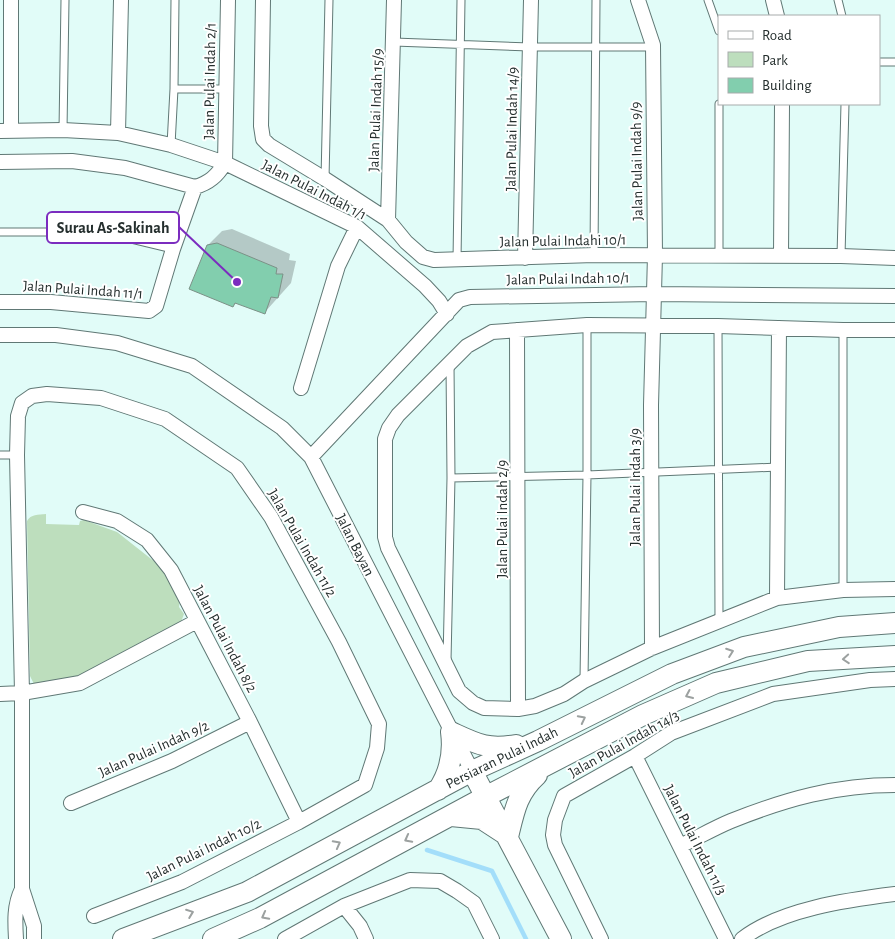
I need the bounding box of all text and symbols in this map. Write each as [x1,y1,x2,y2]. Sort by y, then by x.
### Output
legend [718,15,880,105]
street label: Jalan Pulai Indah 2/1 [201,22,219,140]
text: Road [762,28,792,43]
street label: Jalan Pulai Indah 15/9 [366,48,386,172]
text: Park [762,53,788,68]
street label: Jalan Pulai Indah 14/9 [503,67,521,191]
text: Building [762,78,812,93]
street label: Jalan Pulai Indah 9/9 [628,101,646,221]
street label: Jalan Pulai Indah 1/1 [259,157,369,223]
callout: Surau As-Sakinah [47,212,179,243]
text: Surau As-Sakinah [57,220,169,236]
street label: Jalan Pulai Indahi 10/1 [500,232,626,250]
street label: Jalan Pulai Indah 10/1 [506,270,630,288]
street label: Jalan Pulai Indah 11/1 [22,278,144,302]
street label: Jalan Pulai Indah 3/9 [628,428,643,546]
street label: Jalan Pulai Indah 2/9 [495,460,510,578]
street label: Jalan Pulai Indah 11/2 [265,486,339,600]
street label: Jalan Bayan [333,512,377,578]
street label: Jalan Pulai Indah 8/2 [190,583,260,695]
one-way arrow [725,648,734,658]
one-way arrow [842,653,850,664]
one-way arrow [685,688,694,699]
street label: Jalan Pulai Indah 14/3 [566,708,682,780]
one-way arrow [577,715,586,725]
street label: Jalan Pulai Indah 9/2 [97,718,211,780]
street label: Persiaran Pulai Indah [444,724,560,792]
street label: Jalan Pulai Indah 11/3 [661,783,729,897]
street label: Jalan Pulai Indah 10/2 [145,816,264,884]
one-way arrow [404,833,413,843]
one-way arrow [332,840,341,850]
one-way arrow [186,909,194,919]
one-way arrow [261,910,270,920]

